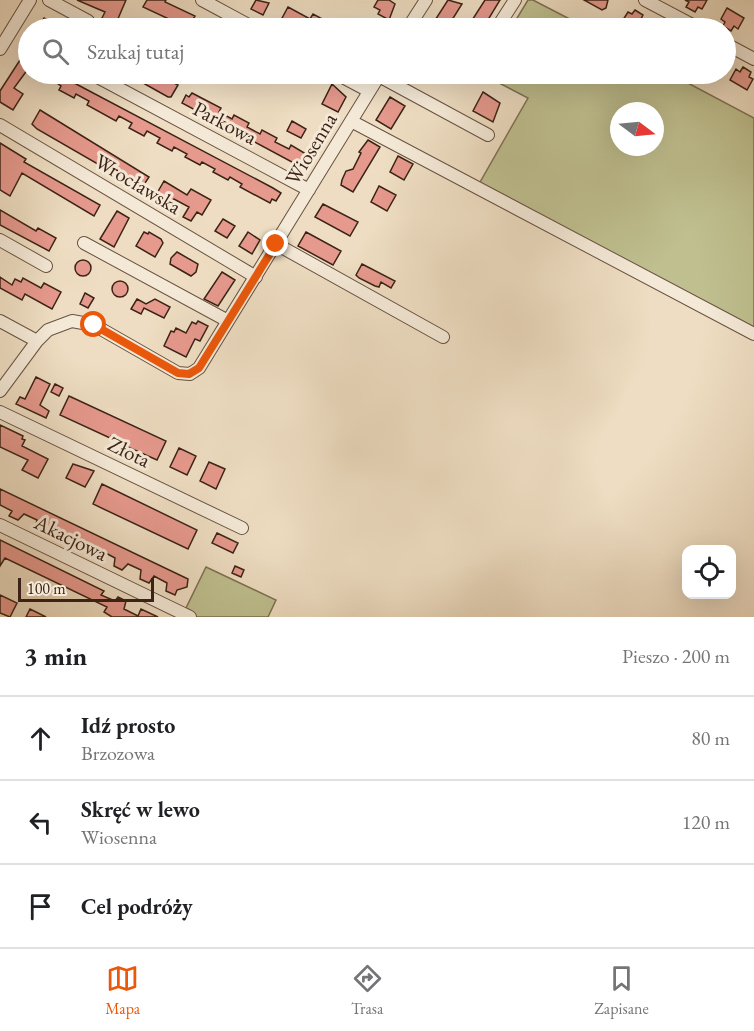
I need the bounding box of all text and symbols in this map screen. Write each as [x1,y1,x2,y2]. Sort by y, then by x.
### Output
search box [18,18,736,84]
icon: search [39,35,72,68]
text: Szukaj tutaj [87,37,184,66]
street label: Parkowa [189,95,262,151]
north arrow [610,102,664,156]
street label: Wiosenna [278,107,343,190]
street label: Wrocławska [90,147,187,220]
route end [262,230,288,256]
route start [80,311,106,337]
street label: Złota [104,430,155,474]
street label: Akacjowa [29,508,113,567]
map controls [682,545,736,599]
button: locate [682,545,736,599]
scale bar [18,575,154,602]
text: 100 m [27,578,66,599]
text: 3 min [24,639,87,673]
text: Pieszo · 200 m [622,643,730,669]
text: Idź prosto [81,711,175,740]
icon: ahead [24,722,57,755]
text: 80 m [691,725,730,751]
text: Brzozowa [81,740,155,766]
text: Skręć w lewo [81,795,200,824]
icon: left [24,806,57,839]
text: 120 m [682,809,730,835]
text: Wiosenna [81,824,157,850]
icon: arrive [24,890,57,923]
text: Cel podróży [81,892,193,921]
tab: Mapa [105,962,140,1019]
tab: Trasa [351,962,384,1019]
tab: Zapisane [594,962,649,1019]

